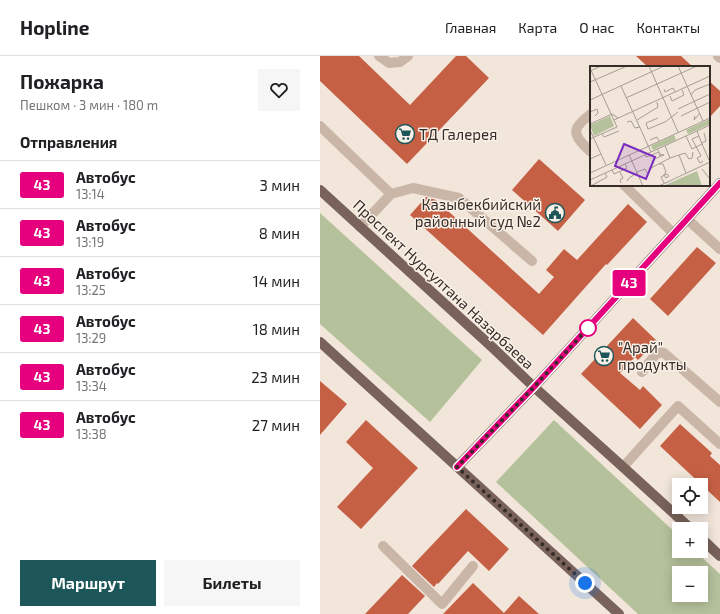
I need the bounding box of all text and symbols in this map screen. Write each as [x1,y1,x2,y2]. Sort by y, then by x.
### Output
text: Hopline [20,16,89,39]
text: Главная [445,19,496,36]
text: Карта [518,19,557,36]
text: О нас [579,19,615,36]
text: Контакты [637,19,700,36]
inset map [590,66,710,186]
button: heart [258,69,300,111]
text: Пожарка [20,70,104,93]
text: Пешком · 3 мин · 180 m [20,97,158,113]
supermarket icon: ТД Галерея [394,123,416,145]
place label: ТД Галерея [419,125,497,143]
text: Отправления [20,133,117,151]
text: Автобус [76,168,136,186]
text: 43 [34,176,50,193]
text: 3 мин [260,176,300,194]
text: 13:14 [76,186,105,202]
street label: Проспект Нурсултана Назарбаева [349,195,538,373]
place label: Казыбекбийский районный суд №2 [415,195,541,231]
public building icon: Казыбекбийский районный суд №2 [544,202,566,224]
text: Автобус [76,216,136,234]
text: 43 [34,224,50,241]
text: 8 мин [259,224,300,242]
text: 13:19 [76,234,104,250]
text: Автобус [76,264,136,282]
line badge: 43 [611,270,647,296]
text: 43 [34,272,50,289]
text: 14 мин [253,272,300,290]
text: 43 [621,274,637,291]
text: 13:25 [76,282,106,298]
text: Автобус [76,312,136,330]
unlabelled marker [579,319,597,337]
text: 43 [34,320,50,337]
text: 18 мин [253,320,300,338]
text: 13:29 [76,330,106,346]
place label: "Арай" продукты [618,338,687,374]
supermarket icon: "Арай" продукты [593,345,615,367]
text: Автобус [76,360,136,378]
text: 43 [34,368,50,385]
text: 23 мин [251,368,300,386]
text: 13:34 [76,378,107,394]
text: Автобус [76,408,136,426]
text: 43 [34,416,50,433]
text: 27 мин [252,416,300,434]
text: 13:38 [76,426,107,442]
map controls [672,478,708,602]
button: locate [672,478,708,514]
button: + [672,522,708,558]
button: Маршрут [20,560,156,606]
button: Билеты [164,560,300,606]
button: − [672,566,708,602]
your location [575,573,595,593]

